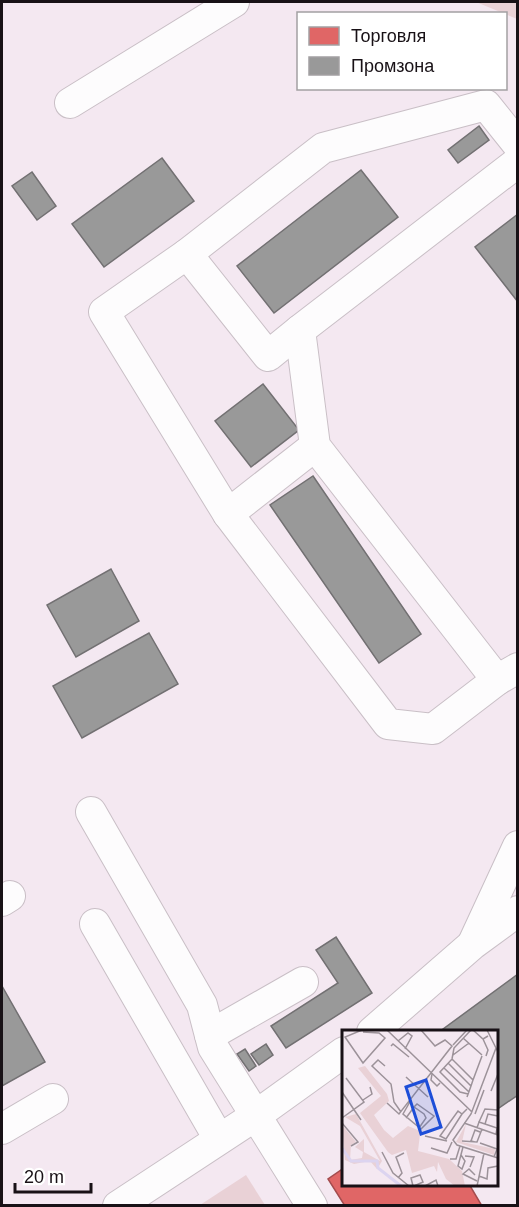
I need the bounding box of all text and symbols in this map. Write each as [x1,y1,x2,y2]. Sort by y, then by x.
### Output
legend [297,12,507,90]
text: Торговля [351,26,426,46]
text: Промзона [351,56,435,76]
inset map [342,1030,498,1186]
scale bar [15,1156,92,1194]
text: 20 m [24,1167,64,1187]

